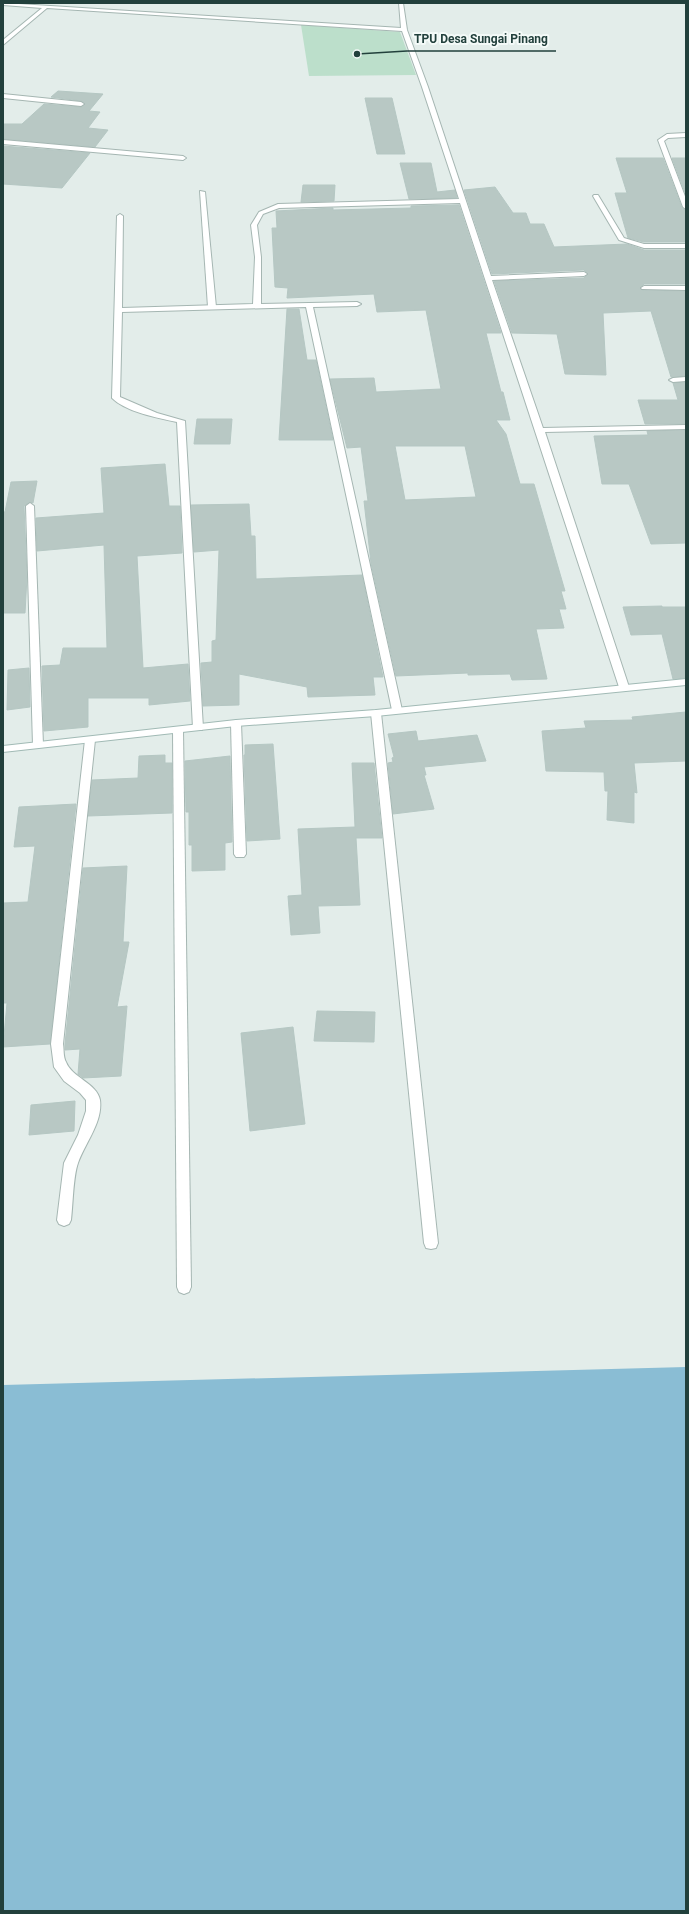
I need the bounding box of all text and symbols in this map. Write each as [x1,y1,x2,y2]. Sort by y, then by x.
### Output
callout: TPU Desa Sungai Pinang [407,27,556,51]
text: TPU Desa Sungai Pinang [414,32,548,46]

